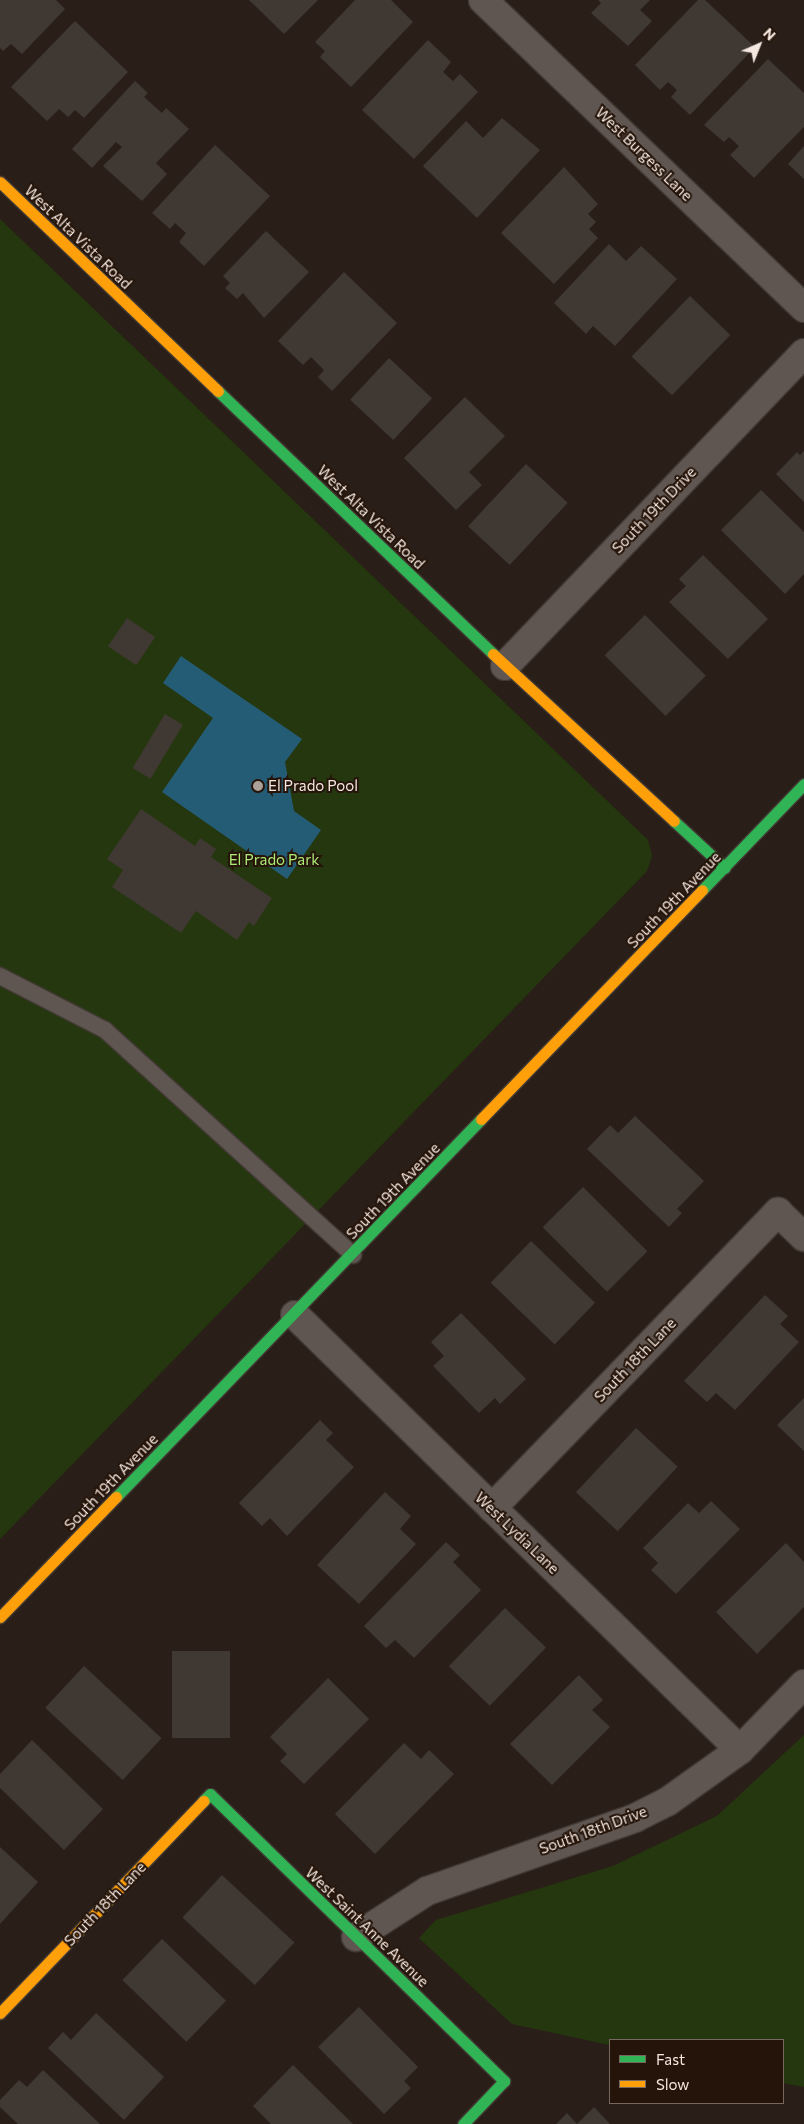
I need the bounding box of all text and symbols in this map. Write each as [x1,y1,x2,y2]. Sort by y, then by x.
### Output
north arrow [734,20,784,70]
text: N [760,24,779,44]
street label: West Burgess Lane [592,103,696,205]
street label: West Alta Vista Road [21,181,135,293]
street label: West Alta Vista Road [314,461,428,573]
street label: South 19th Drive [608,463,700,557]
place label: El Prado Pool [268,777,358,795]
marker: El Prado Pool [252,780,264,792]
street label: South 19th Avenue [623,848,725,952]
park label: El Prado Park [229,851,319,869]
street label: South 19th Avenue [342,1139,444,1243]
street label: South 18th Lane [590,1314,680,1406]
street label: South 19th Avenue [60,1430,162,1534]
street label: West Lydia Lane [471,1488,563,1578]
street label: South 18th Drive [537,1802,649,1858]
street label: South 18th Lane [60,1858,150,1950]
street label: West Saint Anne Avenue [302,1863,432,1991]
legend [609,2039,784,2104]
text: Fast [656,2050,685,2068]
text: Slow [656,2075,689,2093]

